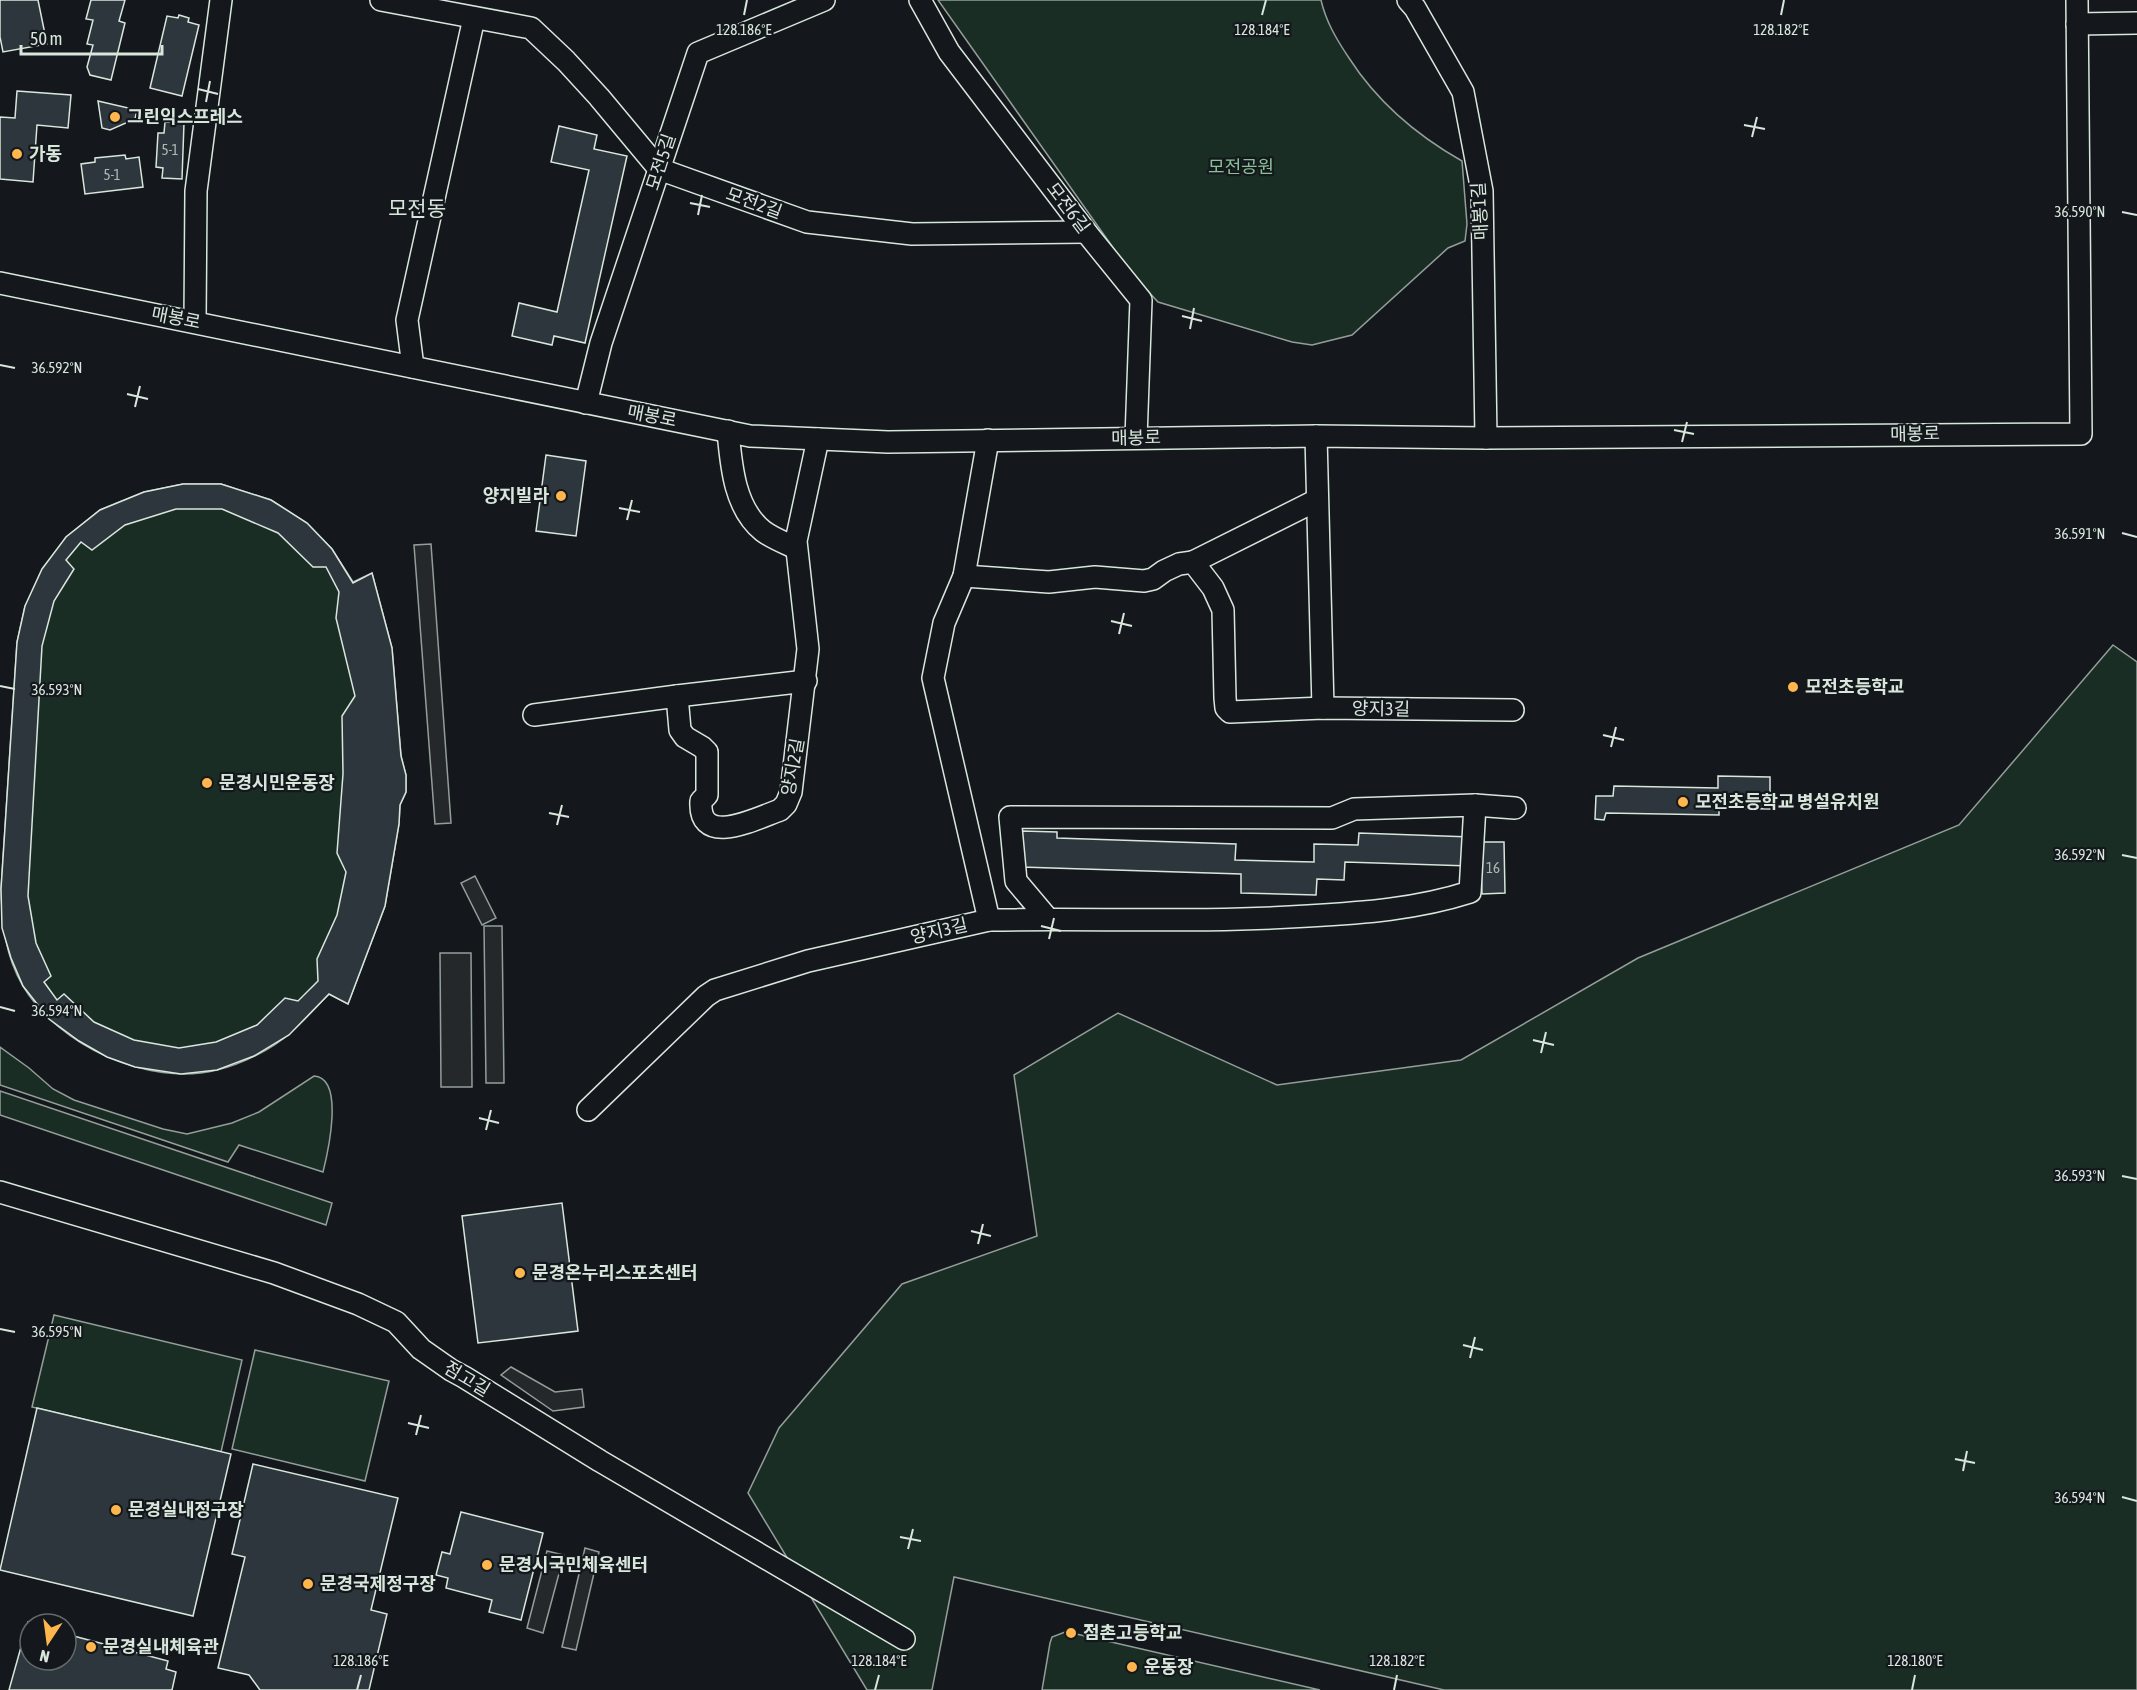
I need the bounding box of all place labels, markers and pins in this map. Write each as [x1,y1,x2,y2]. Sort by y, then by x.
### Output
place label: 그린익스프레스 [127,106,243,127]
marker: 그린익스프레스 [108,110,122,124]
place label: 가동 [29,143,62,164]
marker: 가동 [10,147,24,161]
place label: 양지빌라 [483,485,549,506]
marker: 양지빌라 [554,489,568,503]
place label: 모전초등학교 [1805,676,1904,697]
marker: 모전초등학교 [1786,680,1800,694]
place label: 문경시민운동장 [219,772,335,793]
marker: 문경시민운동장 [200,776,214,790]
place label: 모전초등학교 병설유치원 [1695,791,1880,812]
marker: 모전초등학교 병설유치원 [1676,795,1690,809]
place label: 문경온누리스포츠센터 [532,1262,698,1283]
marker: 문경온누리스포츠센터 [513,1266,527,1280]
place label: 문경실내정구장 [128,1499,244,1520]
marker: 문경실내정구장 [109,1503,123,1517]
place label: 문경시국민체육센터 [499,1554,648,1575]
marker: 문경시국민체육센터 [480,1558,494,1572]
place label: 문경국제정구장 [320,1573,436,1594]
marker: 문경국제정구장 [301,1577,315,1591]
place label: 점촌고등학교 [1083,1622,1182,1643]
marker: 점촌고등학교 [1064,1626,1078,1640]
place label: 문경실내체육관 [103,1636,219,1657]
marker: 문경실내체육관 [84,1640,98,1654]
place label: 운동장 [1144,1656,1194,1677]
marker: 운동장 [1125,1660,1139,1674]

